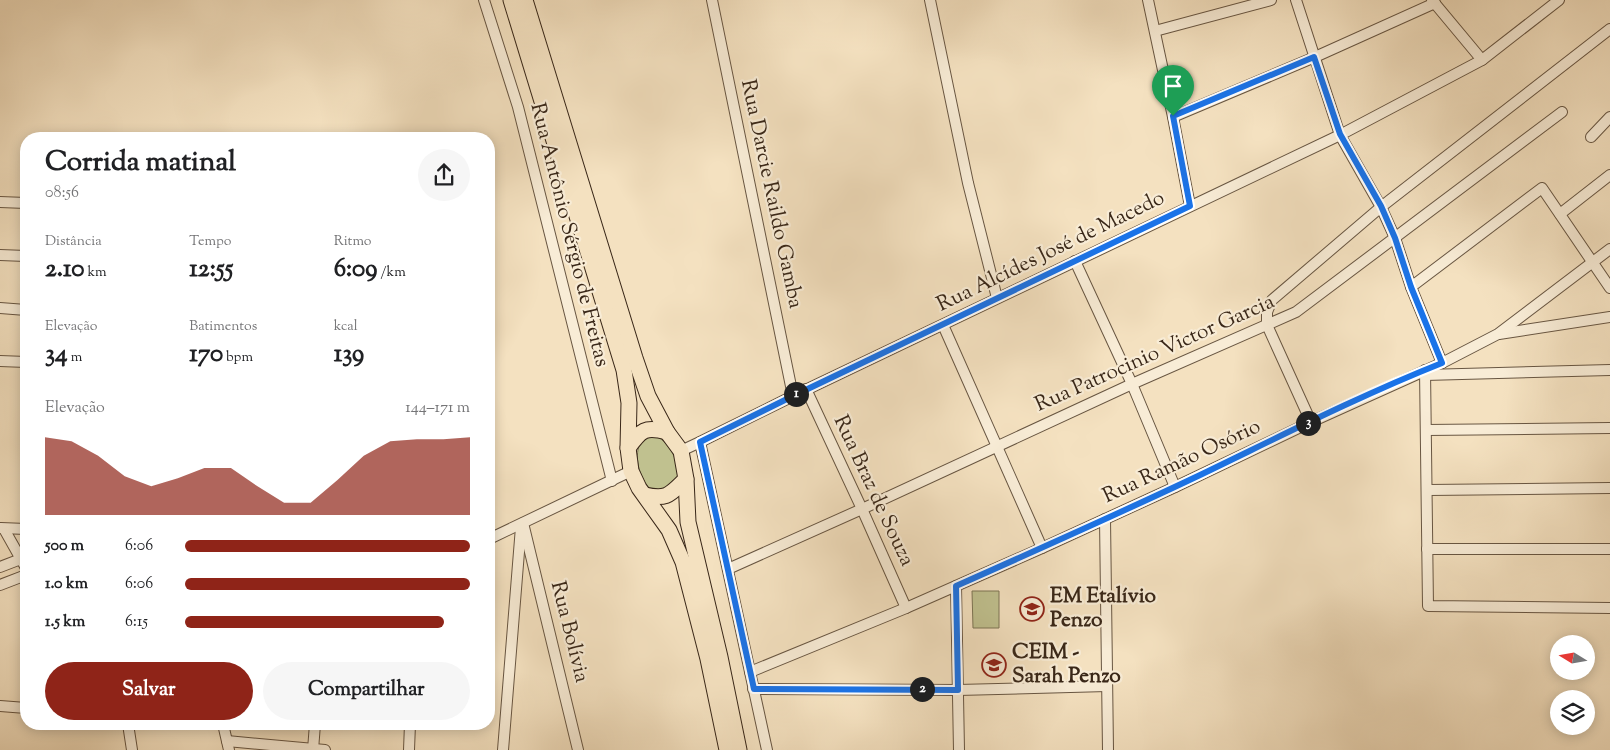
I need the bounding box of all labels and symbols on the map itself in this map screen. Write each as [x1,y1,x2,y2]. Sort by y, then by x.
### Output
pin [1152,65,1194,116]
street label: Rua Darcie Raildo Gamba [732,77,810,312]
street label: Rua Antônio Sérgio de Freitas [522,100,616,370]
street label: Rua Alcídes José de Macedo [932,184,1170,320]
street label: Rua Patrocinio Victor Garcia [1030,287,1280,420]
pin: 1 [784,382,808,406]
pin: 3 [1296,410,1320,436]
street label: Rua Braz de Souza [825,411,921,572]
street label: Rua Ramão Osório [1098,412,1266,512]
street label: Rua Bolívia [542,578,596,686]
place label: EM Etalívio Penzo [1050,582,1157,636]
school or university icon: EM Etalívio Penzo [1019,596,1045,622]
north arrow [1550,635,1595,680]
place label: CEIM - Sarah Penzo [1012,638,1121,692]
school or university icon: CEIM - Sarah Penzo [981,652,1007,678]
pin: 2 [910,676,934,702]

